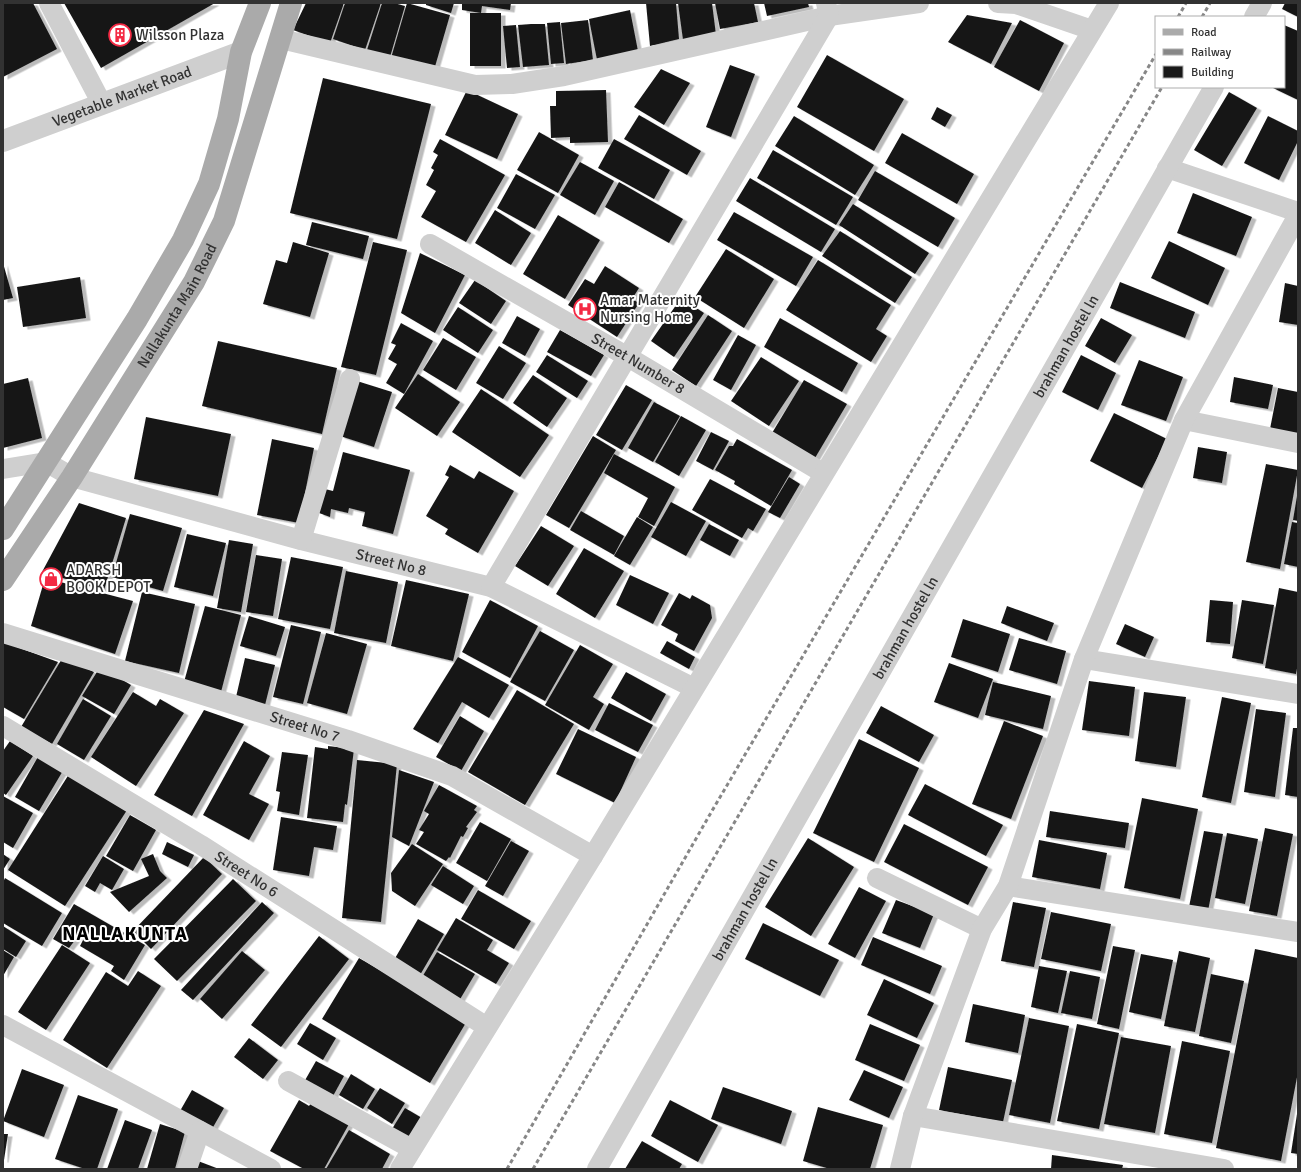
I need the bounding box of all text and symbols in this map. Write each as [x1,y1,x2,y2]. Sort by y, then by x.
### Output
legend [1155,16,1285,88]
building icon: Wilsson Plaza [107,22,133,48]
text: Road [1191,25,1217,40]
place label: Wilsson Plaza [136,26,224,44]
text: Railway [1191,45,1231,60]
street label: Vegetable Market Road [50,62,194,131]
text: Building [1191,65,1234,80]
street label: Nallakunta Main Road [133,241,221,371]
place label: Amar Maternity Nursing Home [600,291,700,326]
street label: brahman hostel ln [1030,292,1103,401]
hospital icon: Amar Maternity Nursing Home [572,296,598,322]
street label: Street Number 8 [588,329,688,398]
street label: Street No 8 [354,545,428,580]
place label: ADARSH BOOK DEPOT [66,561,151,596]
shop icon: ADARSH BOOK DEPOT [38,566,64,592]
street label: brahman hostel ln [869,573,942,683]
street label: Street No 7 [268,707,342,746]
street label: Street No 6 [211,847,282,901]
street label: brahman hostel ln [709,855,782,964]
district label: NALLAKUNTA [62,922,188,946]

